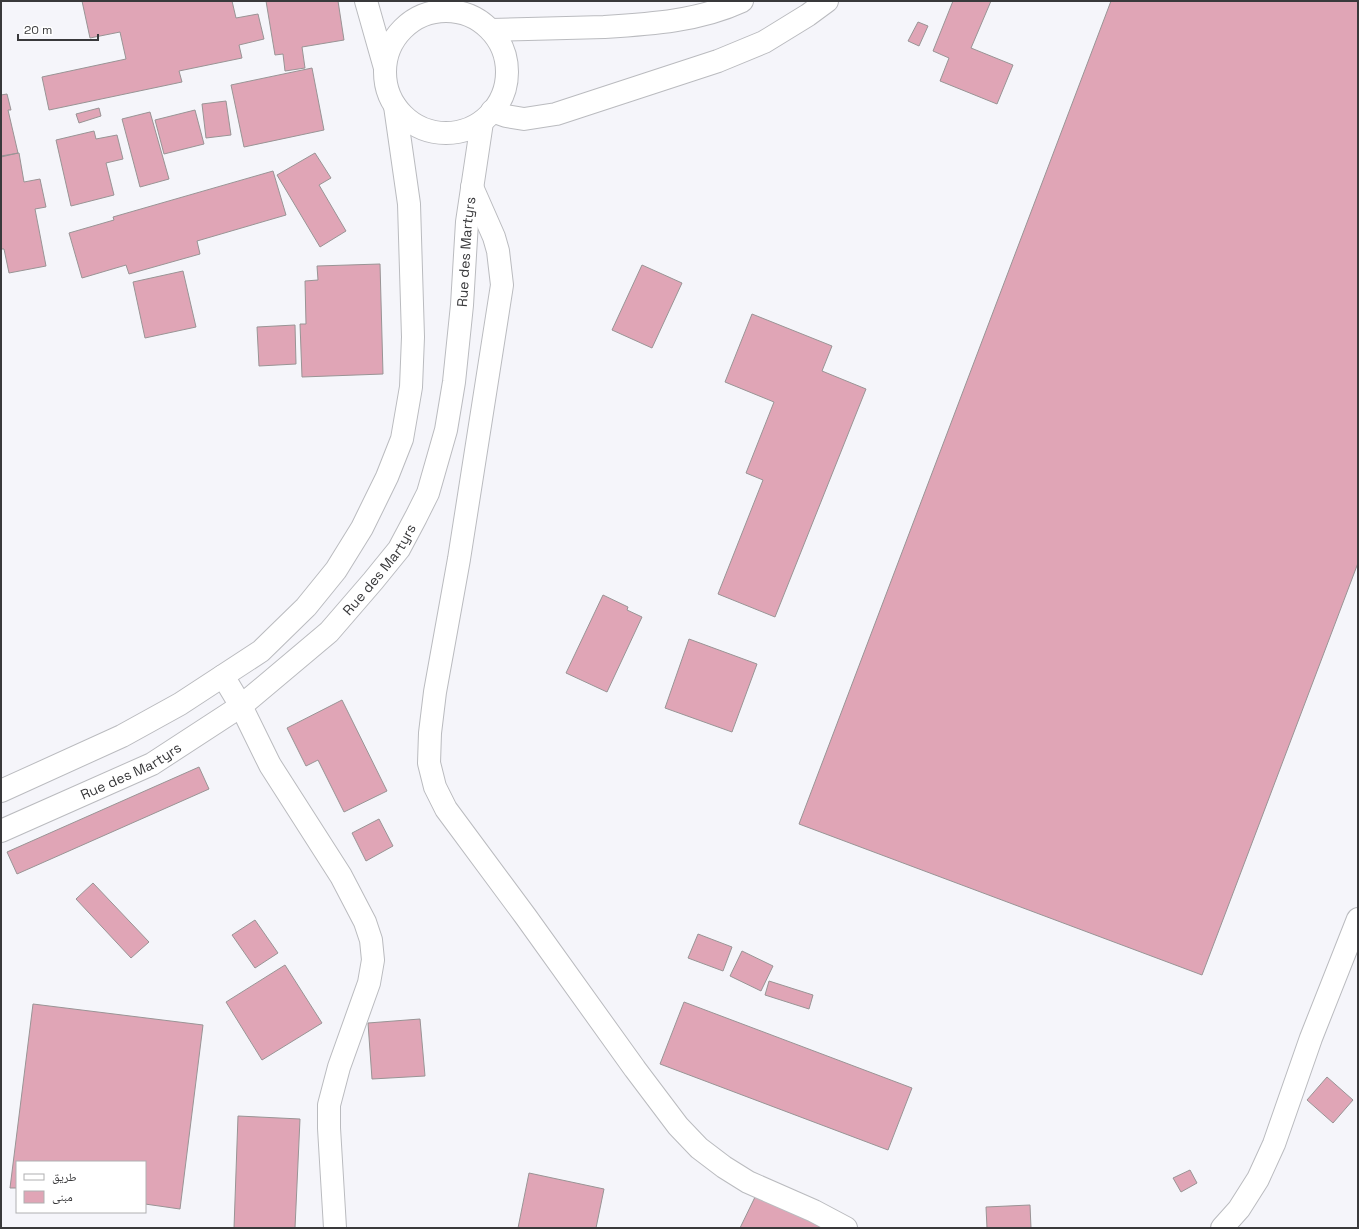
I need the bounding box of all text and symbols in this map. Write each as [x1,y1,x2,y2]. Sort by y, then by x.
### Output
scale bar [18,16,98,42]
text: 20 m [24,22,52,38]
street label: Rue des Martyrs [453,195,480,308]
street label: Rue des Martyrs [339,521,420,619]
street label: Rue des Martyrs [77,738,185,804]
legend [16,1161,146,1213]
text: طريق [52,1169,77,1185]
text: مبنى [52,1189,73,1205]

